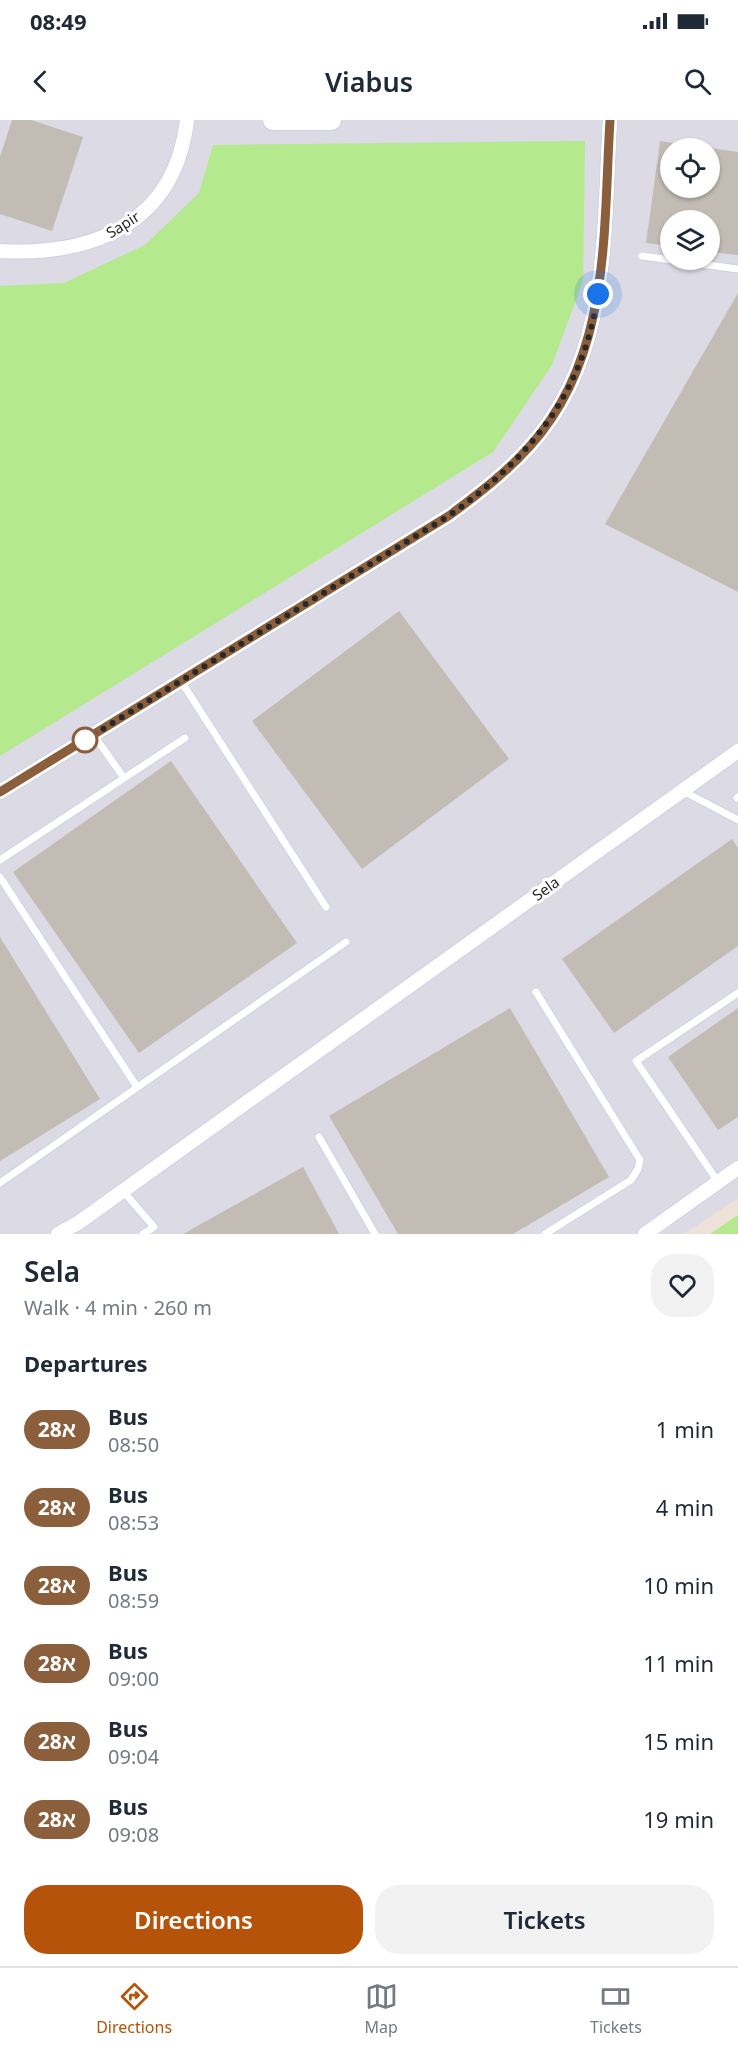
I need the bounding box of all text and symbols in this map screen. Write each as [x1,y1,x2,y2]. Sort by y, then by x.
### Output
text: 08:49 [30,6,87,36]
text: Viabus [325,63,413,100]
icon: back [24,65,57,98]
icon: search [681,65,714,98]
map controls [660,138,720,270]
button: locate [660,138,720,198]
street label: Sapir [102,206,143,242]
button: layers [660,210,720,270]
your location [583,279,613,309]
unlabelled marker [72,727,98,753]
street label: Sela [528,872,563,905]
text: Sela [24,1252,80,1290]
button: heart [651,1254,714,1317]
text: Walk · 4 min · 260 m [24,1294,212,1321]
text: Departures [24,1348,148,1378]
text: Bus [108,1401,148,1431]
text: 1 min [656,1414,714,1444]
text: 28א [38,1415,76,1443]
text: 08:50 [108,1431,159,1458]
text: Bus [108,1479,148,1509]
text: 4 min [656,1492,714,1522]
text: 28א [38,1493,76,1521]
text: 08:53 [108,1509,159,1536]
text: Bus [108,1557,148,1587]
text: 10 min [643,1570,714,1600]
text: 28א [38,1571,76,1599]
text: 08:59 [108,1587,159,1614]
text: Bus [108,1635,148,1665]
text: 11 min [643,1648,714,1678]
text: 28א [38,1649,76,1677]
text: 09:00 [108,1665,159,1692]
text: Bus [108,1713,148,1743]
text: 15 min [643,1726,714,1756]
text: 28א [38,1727,76,1755]
text: 09:04 [108,1743,159,1770]
text: Bus [108,1791,148,1821]
text: 19 min [643,1804,714,1834]
text: 28א [38,1805,76,1833]
text: 09:08 [108,1821,159,1848]
button: Directions [24,1885,363,1954]
button: Tickets [375,1885,714,1954]
tab: Directions [96,1980,172,2038]
tab: Map [364,1980,398,2038]
tab: Tickets [590,1980,642,2038]

